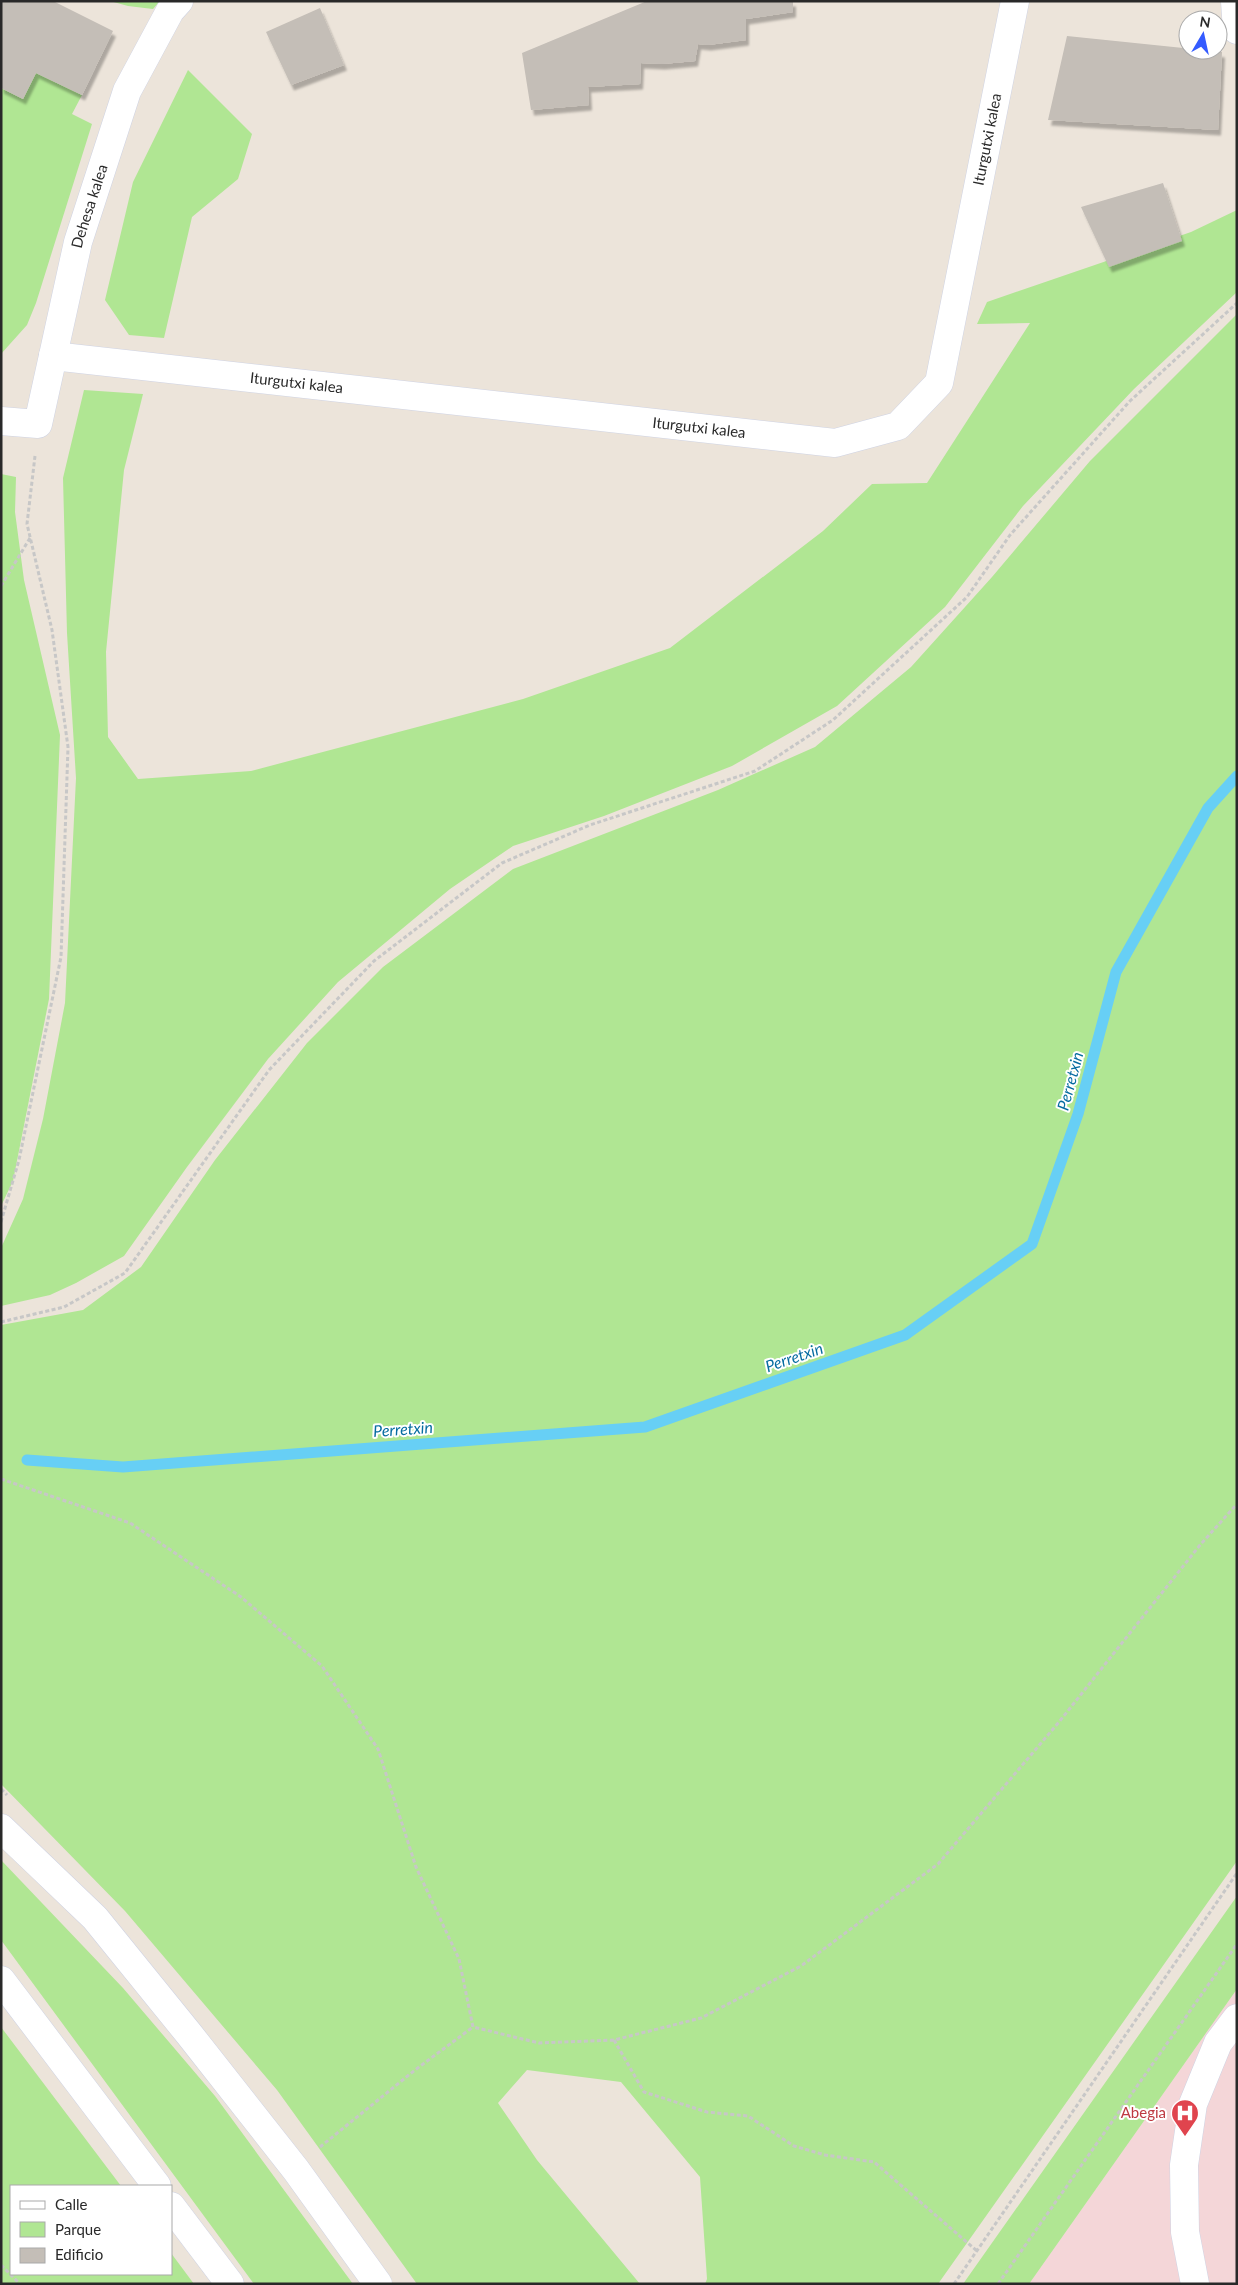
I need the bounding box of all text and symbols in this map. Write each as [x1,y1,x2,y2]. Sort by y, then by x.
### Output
north arrow [1178,10,1228,60]
text: N [1198,12,1212,31]
street label: Iturgutxi kalea [969,91,1004,187]
street label: Dehesa kalea [67,162,111,250]
street label: Iturgutxi kalea [249,368,344,396]
street label: Iturgutxi kalea [652,413,747,441]
water label: Perretxin [1053,1050,1086,1112]
water label: Perretxin [762,1338,825,1375]
water label: Perretxin [372,1417,433,1440]
hospital icon: Abegia [1170,2098,1200,2137]
place label: Abegia [1121,2103,1166,2121]
legend [10,2185,172,2275]
text: Calle [55,2195,88,2213]
text: Parque [55,2220,101,2238]
text: Edificio [55,2245,103,2263]

